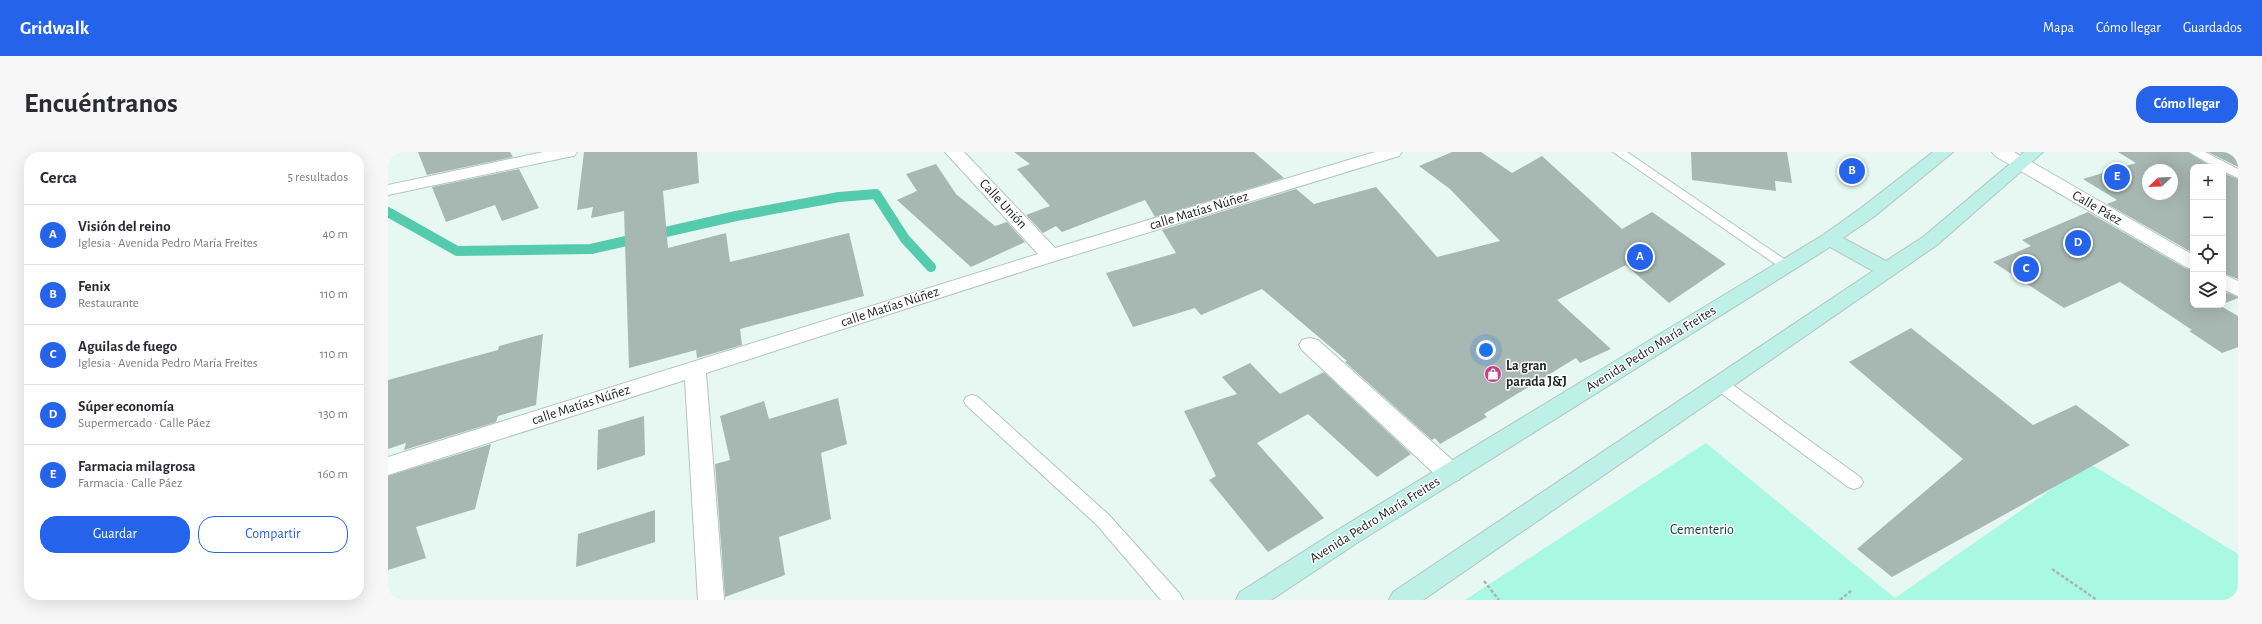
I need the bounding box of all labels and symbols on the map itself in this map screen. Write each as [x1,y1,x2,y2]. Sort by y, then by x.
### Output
pin: B [1839,156,1865,186]
pin: E [2104,162,2130,192]
north arrow [2142,164,2178,200]
street label: Calle Unión [977,176,1029,232]
street label: Calle Páez [2070,188,2125,228]
street label: calle Matías Núñez [1148,189,1250,233]
pin: D [2065,228,2091,258]
pin: A [1627,242,1653,272]
pin: C [2013,254,2039,284]
street label: calle Matías Núñez [839,284,941,329]
street label: Avenida Pedro María Freites [1583,303,1719,395]
your location [1476,340,1496,360]
place label: La gran parada J&J [1506,359,1567,389]
shop icon: La gran parada J&J [1483,364,1503,384]
street label: calle Matías Núñez [530,382,632,427]
street label: Avenida Pedro María Freites [1307,474,1443,566]
park label: Cementerio [1670,523,1734,537]

